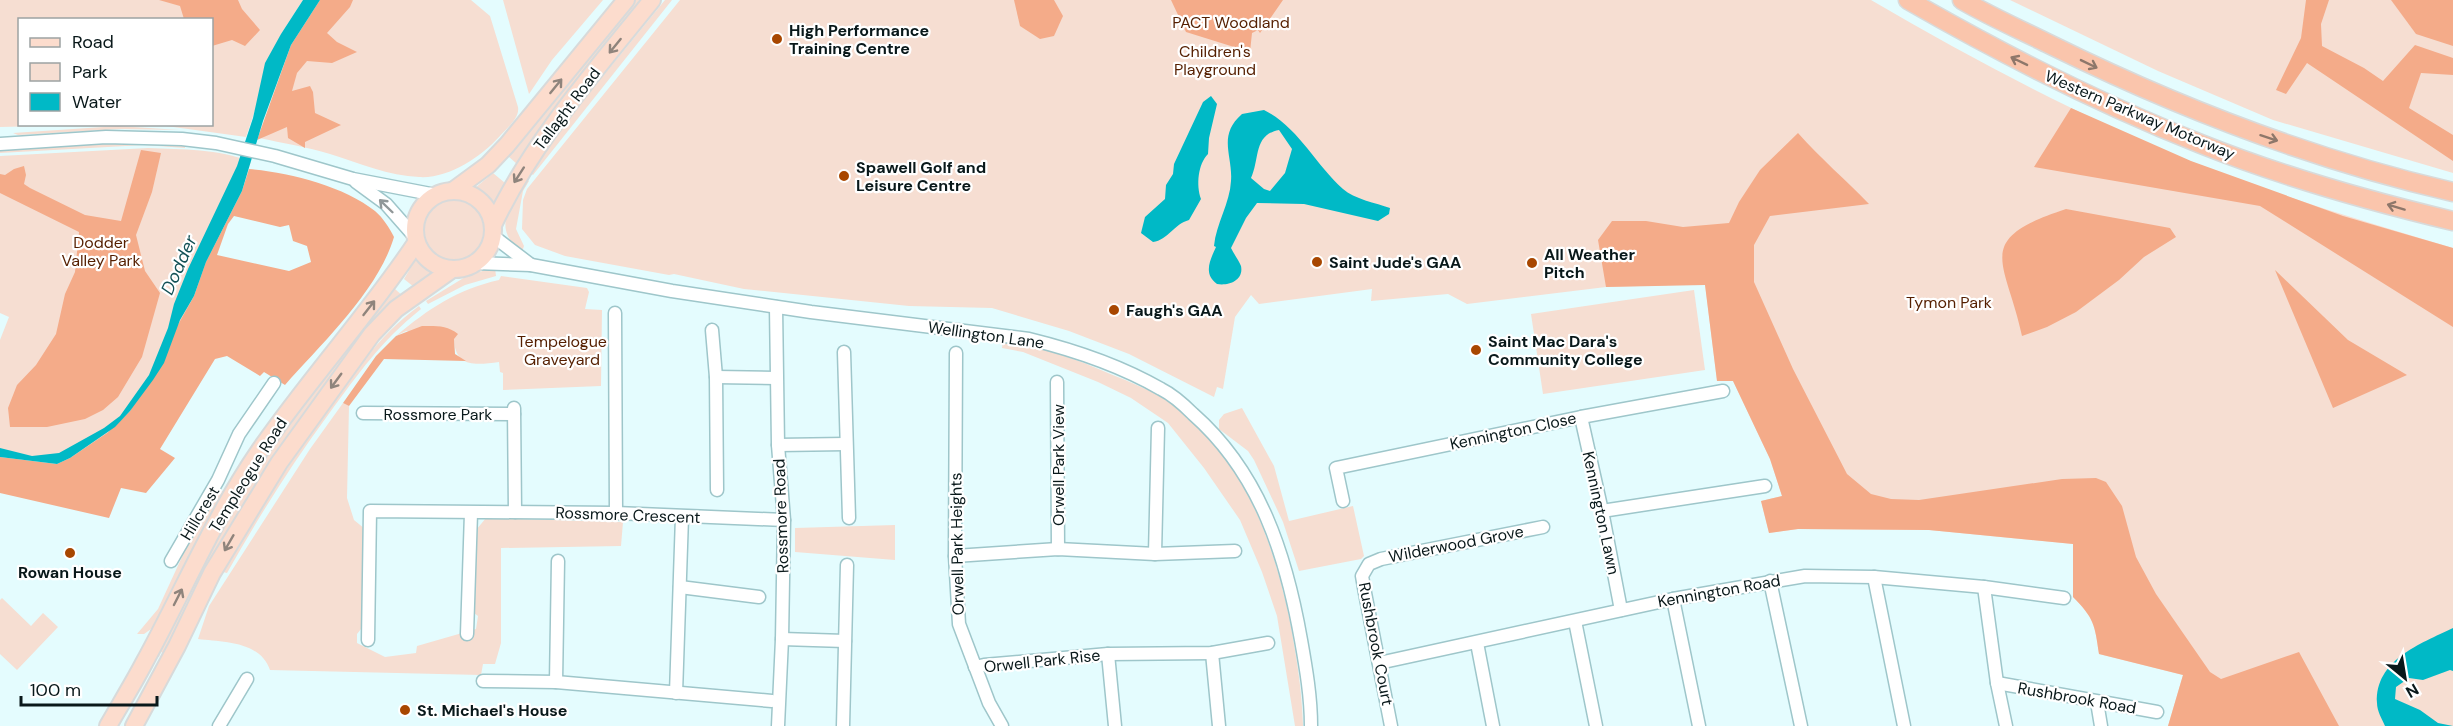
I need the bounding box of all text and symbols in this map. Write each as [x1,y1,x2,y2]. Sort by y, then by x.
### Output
park label: PACT Woodland [1172,12,1290,33]
legend [18,18,213,126]
place label: High Performance Training Centre [789,20,929,59]
text: Road [72,30,114,54]
marker: High Performance Training Centre [770,32,784,46]
one-way arrow [609,37,622,53]
park label: Children's Playground [1174,41,1256,80]
one-way arrow [2011,55,2029,66]
one-way arrow [2080,58,2097,70]
text: Park [72,60,108,84]
street label: Tallaght Road [529,63,605,155]
street label: Western Parkway Motorway [2042,65,2238,165]
one-way arrow [550,78,563,94]
text: Water [72,90,122,114]
one-way arrow [2259,133,2278,144]
place label: Spawell Golf and Leisure Centre [856,157,986,196]
one-way arrow [512,166,524,183]
marker: Spawell Golf and Leisure Centre [837,169,851,183]
one-way arrow [379,198,394,213]
one-way arrow [2387,201,2406,212]
water label: Dodder [155,230,203,298]
park label: Dodder Valley Park [61,232,141,271]
place label: All Weather Pitch [1544,244,1635,283]
place label: Saint Jude's GAA [1329,252,1461,273]
marker: Saint Jude's GAA [1310,255,1324,269]
marker: All Weather Pitch [1525,256,1539,270]
park label: Tymon Park [1906,292,1992,313]
one-way arrow [362,300,375,316]
place label: Faugh's GAA [1126,300,1223,321]
marker: Faugh's GAA [1107,303,1121,317]
street label: Wellington Lane [926,316,1046,354]
park label: Tempelogue Graveyard [517,331,607,370]
place label: Saint Mac Dara's Community College [1488,331,1643,370]
marker: Saint Mac Dara's Community College [1469,343,1483,357]
one-way arrow [330,372,343,388]
street label: Rossmore Park [384,404,492,425]
street label: Orwell Park View [1048,404,1069,526]
street label: Kennington Close [1448,407,1578,455]
street label: Templeogue Road [204,414,292,536]
street label: Kennington Lawn [1578,449,1624,577]
street label: Rossmore Road [769,458,793,574]
street label: Orwell Park Heights [945,472,969,616]
street label: Hillcrest [176,482,224,544]
street label: Rossmore Crescent [555,502,701,528]
street label: Wilderwood Grove [1387,521,1525,567]
one-way arrow [223,534,234,552]
marker: Rowan House [63,546,77,560]
place label: Rowan House [18,562,122,583]
street label: Kennington Road [1656,570,1782,612]
street label: Rushbrook Court [1354,581,1398,707]
one-way arrow [173,588,184,606]
street label: Orwell Park Rise [983,644,1101,678]
north arrow [2375,648,2435,708]
scale bar [21,669,158,707]
street label: Rushbrook Road [2016,677,2138,719]
text: 100 m [30,678,81,702]
text: N [2402,679,2423,703]
place label: St. Michael's House [417,700,567,721]
marker: St. Michael's House [398,703,412,717]

